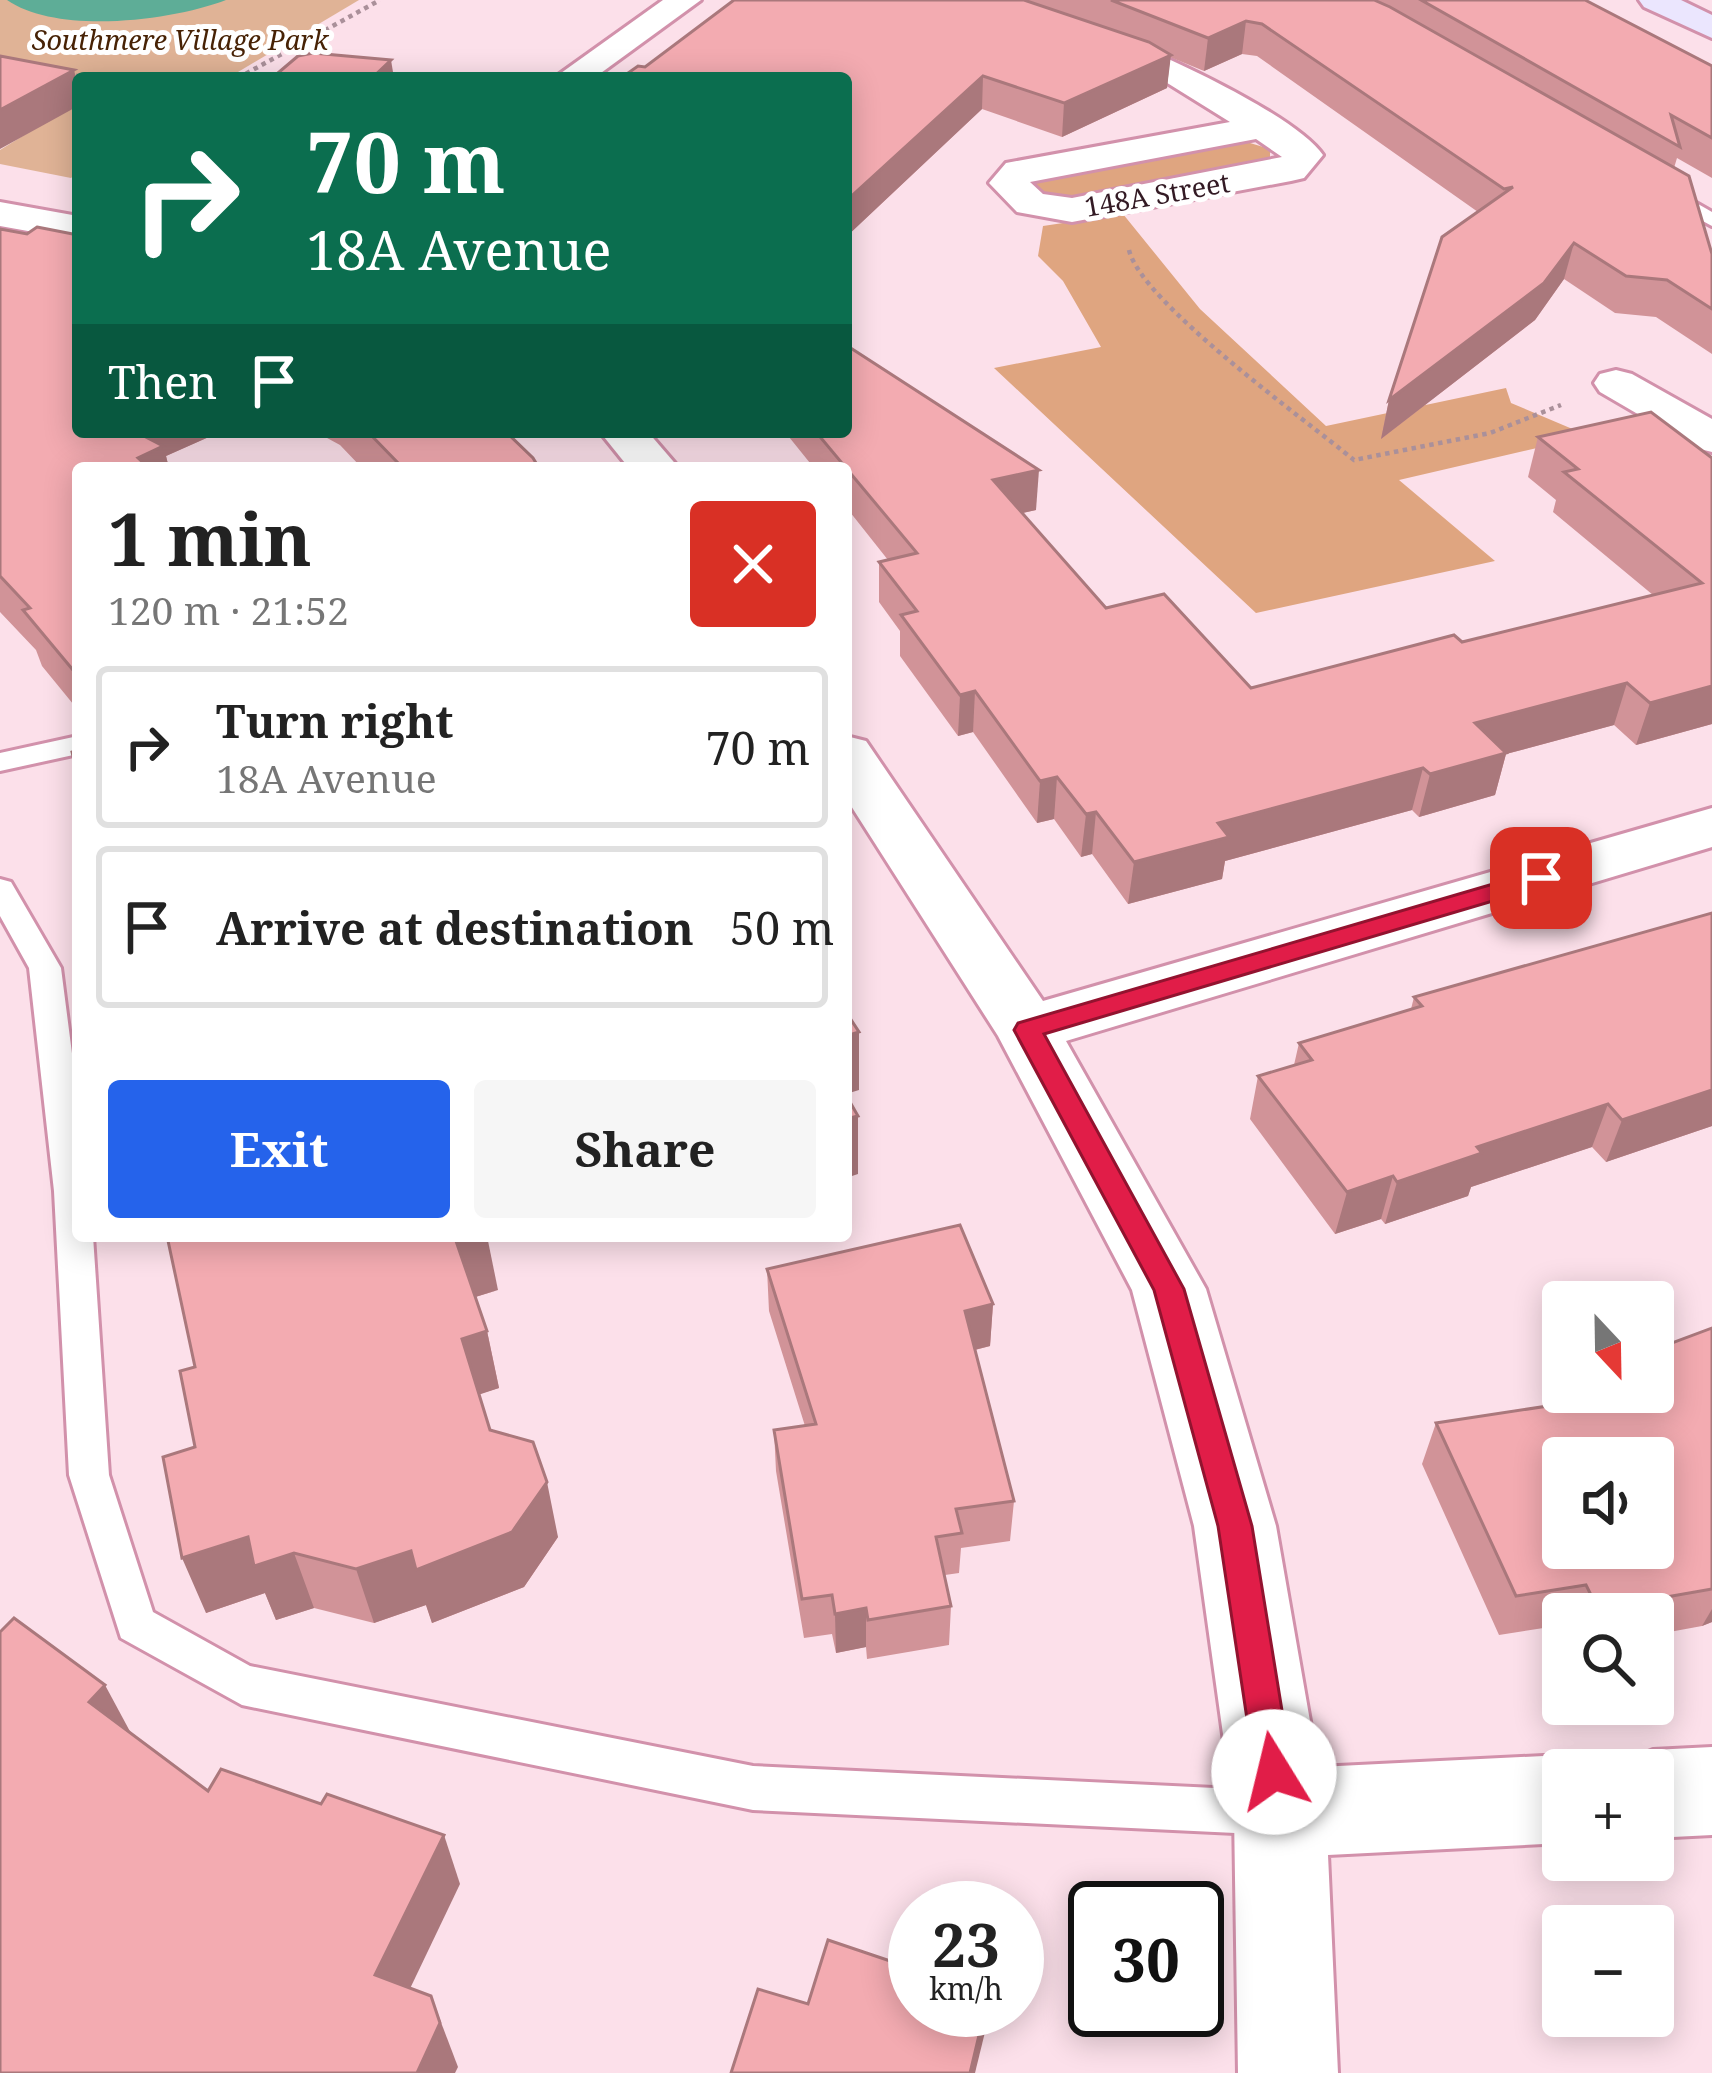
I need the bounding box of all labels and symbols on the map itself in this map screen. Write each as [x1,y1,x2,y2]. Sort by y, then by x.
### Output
park label: Southmere Village Park [32,21,330,58]
street label: 148A Street [1082,163,1232,225]
pin [1490,827,1592,929]
north arrow [1542,1281,1674,1413]
position arrow [1211,1709,1337,1835]
speed limit sign: 30 [1068,1881,1224,2037]

